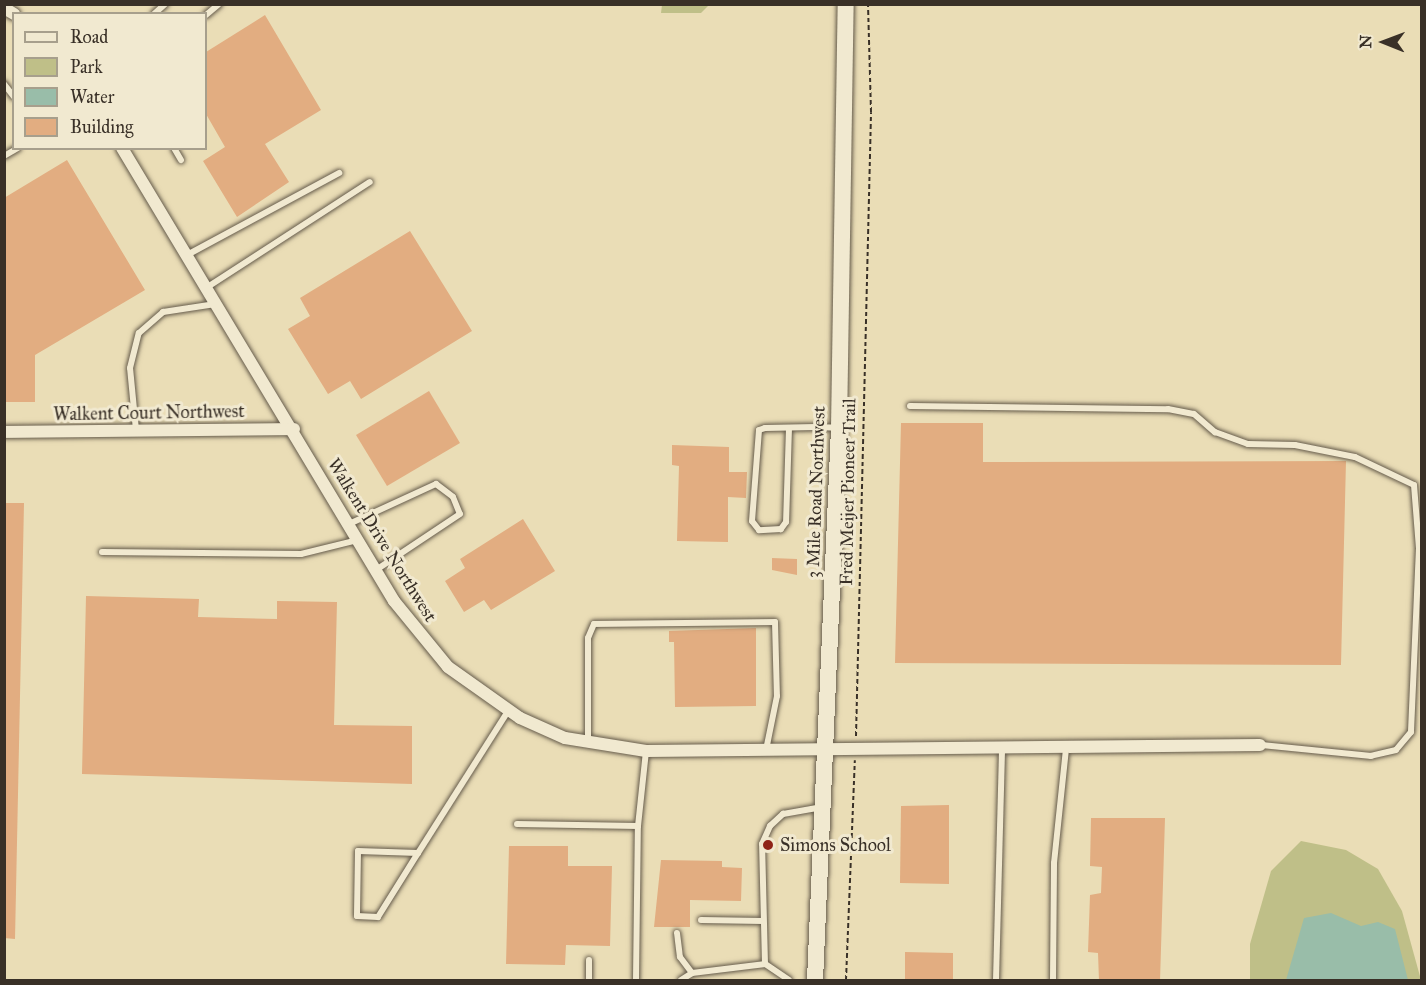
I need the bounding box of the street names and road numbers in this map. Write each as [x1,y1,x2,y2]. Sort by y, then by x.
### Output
street label: Fred Meijer Pioneer Trail [836,398,860,586]
street label: Walkent Court Northwest [53,401,245,425]
street label: 3 Mile Road Northwest [802,406,830,578]
street label: Walkent Drive Northwest [323,454,441,626]

